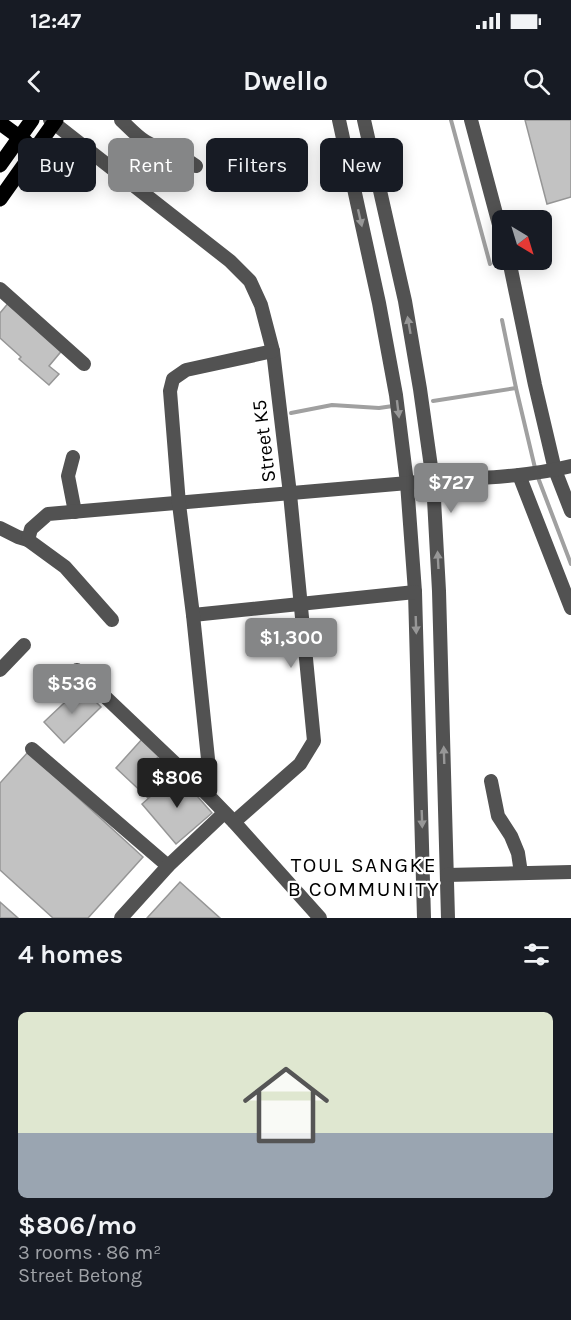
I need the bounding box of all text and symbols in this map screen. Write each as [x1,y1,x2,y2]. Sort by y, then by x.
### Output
text: 12:47 [30,8,81,34]
icon: back [18,65,51,98]
text: Dwello [243,65,328,97]
icon: search [520,65,553,98]
chip: Buy [18,138,96,192]
chip: Rent [108,138,194,192]
chip: Filters [206,138,308,192]
chip: New [320,138,403,192]
one-way arrow [356,209,366,227]
north arrow [492,210,552,270]
map controls [492,210,552,270]
one-way arrow [404,315,413,334]
street label: Street K5 [248,398,280,484]
one-way arrow [393,400,402,419]
pin: $727 [415,463,487,514]
text: $727 [428,471,474,494]
one-way arrow [433,550,442,569]
one-way arrow [411,615,420,634]
pin: $1,300 [242,618,340,669]
text: $1,300 [259,626,323,649]
pin: $536 [36,664,108,715]
text: $536 [47,672,97,695]
one-way arrow [439,745,449,764]
pin: $806 [141,758,213,809]
text: $806 [151,766,203,789]
one-way arrow [417,810,426,829]
district label: TOUL SANGKE B COMMUNITY [288,853,440,901]
icon: filters [520,938,553,971]
text: 4 homes [18,939,123,970]
icon: home [232,1051,340,1159]
text: $806/mo [18,1210,137,1241]
text: 3 rooms · 86 m² [18,1241,161,1264]
text: Street Betong [18,1264,142,1287]

